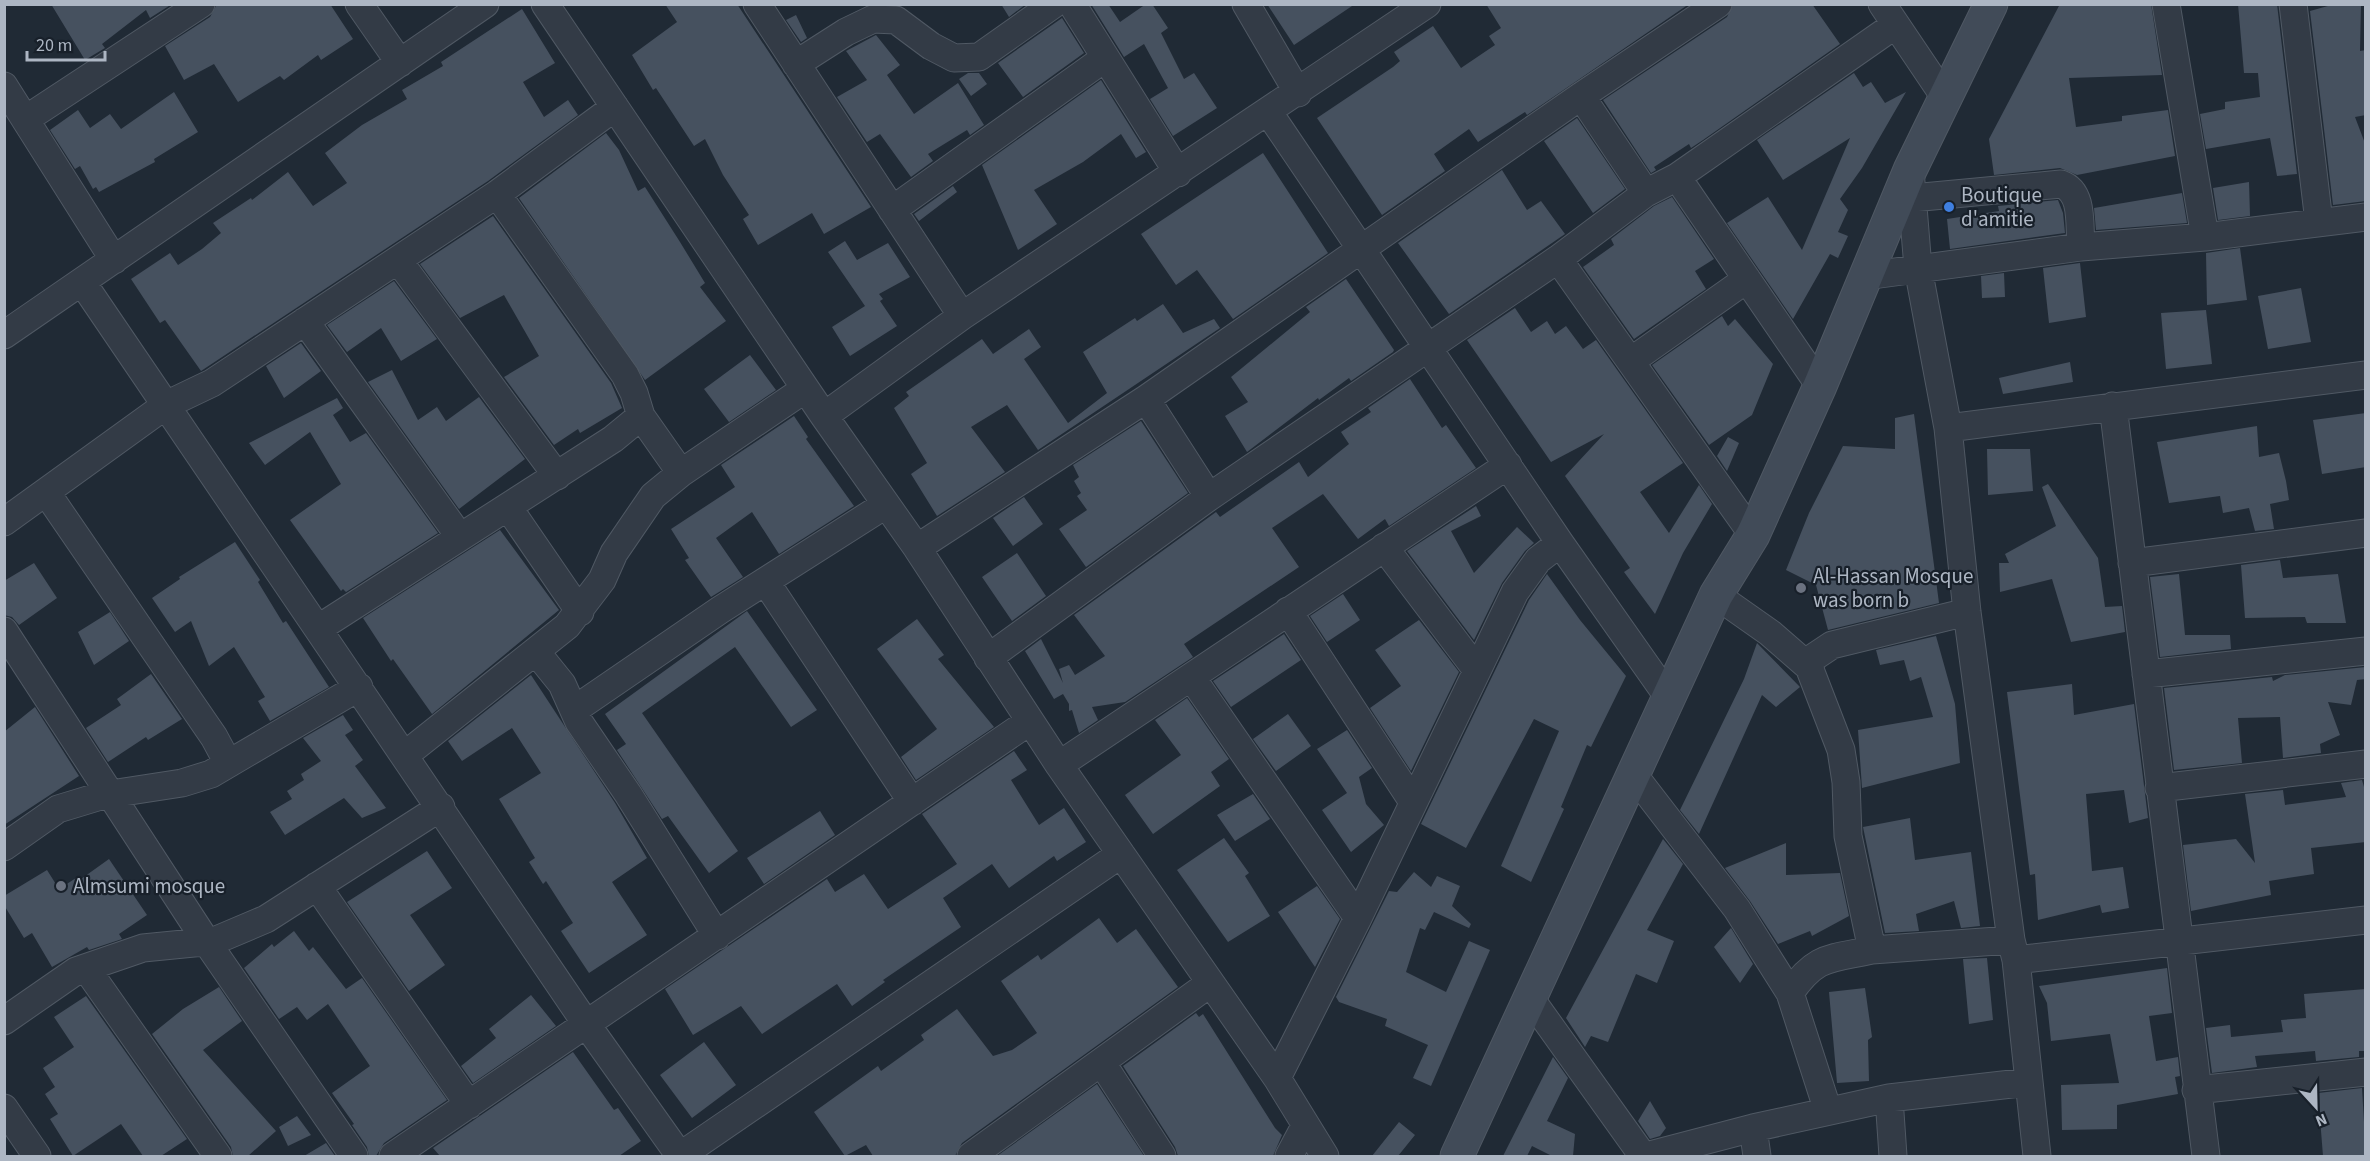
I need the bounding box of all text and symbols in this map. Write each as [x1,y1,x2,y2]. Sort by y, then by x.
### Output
scale bar [27,24,105,62]
text: 20 m [36,33,72,58]
place label: Boutique d'amitie [1961,180,2042,234]
marker: Boutique d'amitie [1942,200,1956,214]
place label: Al-Hassan Mosque was born b [1813,561,1973,615]
marker: Al-Hassan Mosque was born b [1794,581,1808,595]
place label: Almsumi mosque [73,871,225,901]
marker: Almsumi mosque [54,879,68,893]
north arrow [2286,1077,2346,1137]
text: N [2312,1108,2330,1132]

